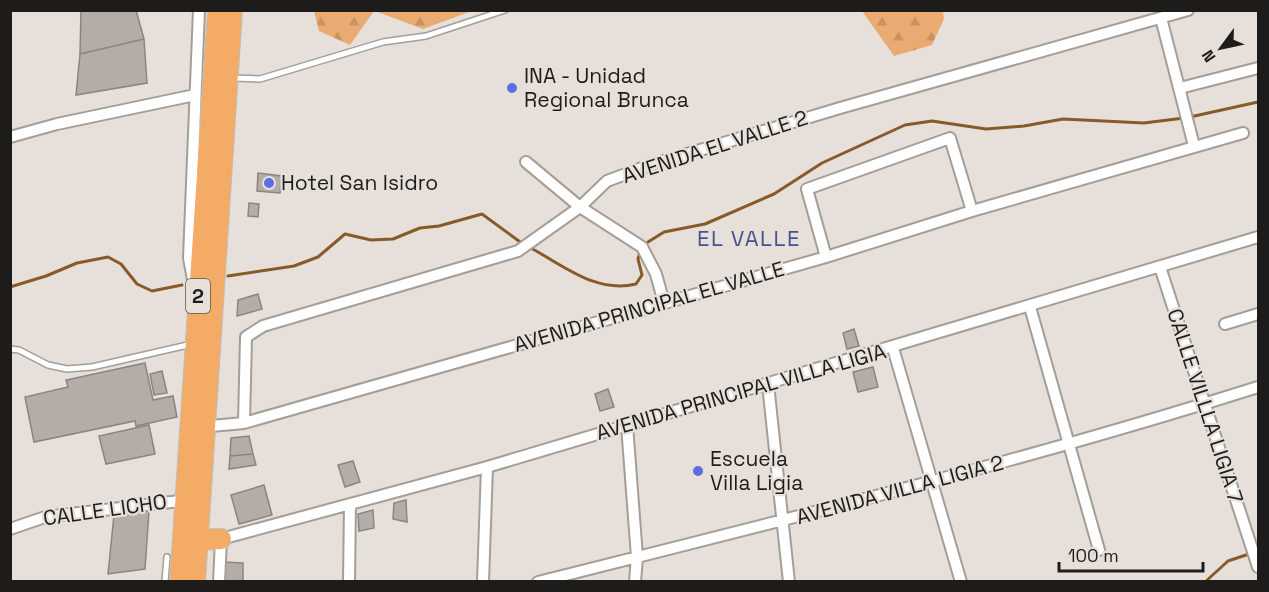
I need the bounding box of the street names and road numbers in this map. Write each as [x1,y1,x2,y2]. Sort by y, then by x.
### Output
street label: AVENIDA EL VALLE 2 [618,104,811,189]
street label: AVENIDA PRINCIPAL EL VALLE [510,255,787,358]
road number: 2 [186,279,210,313]
street label: CALLE VILLLA LIGIA 7 [1161,305,1250,507]
street label: AVENIDA PRINCIPAL VILLA LIGIA [593,337,889,446]
street label: AVENIDA VILLA LIGIA 2 [793,449,1007,530]
street label: CALLE LICHO [41,487,169,532]

